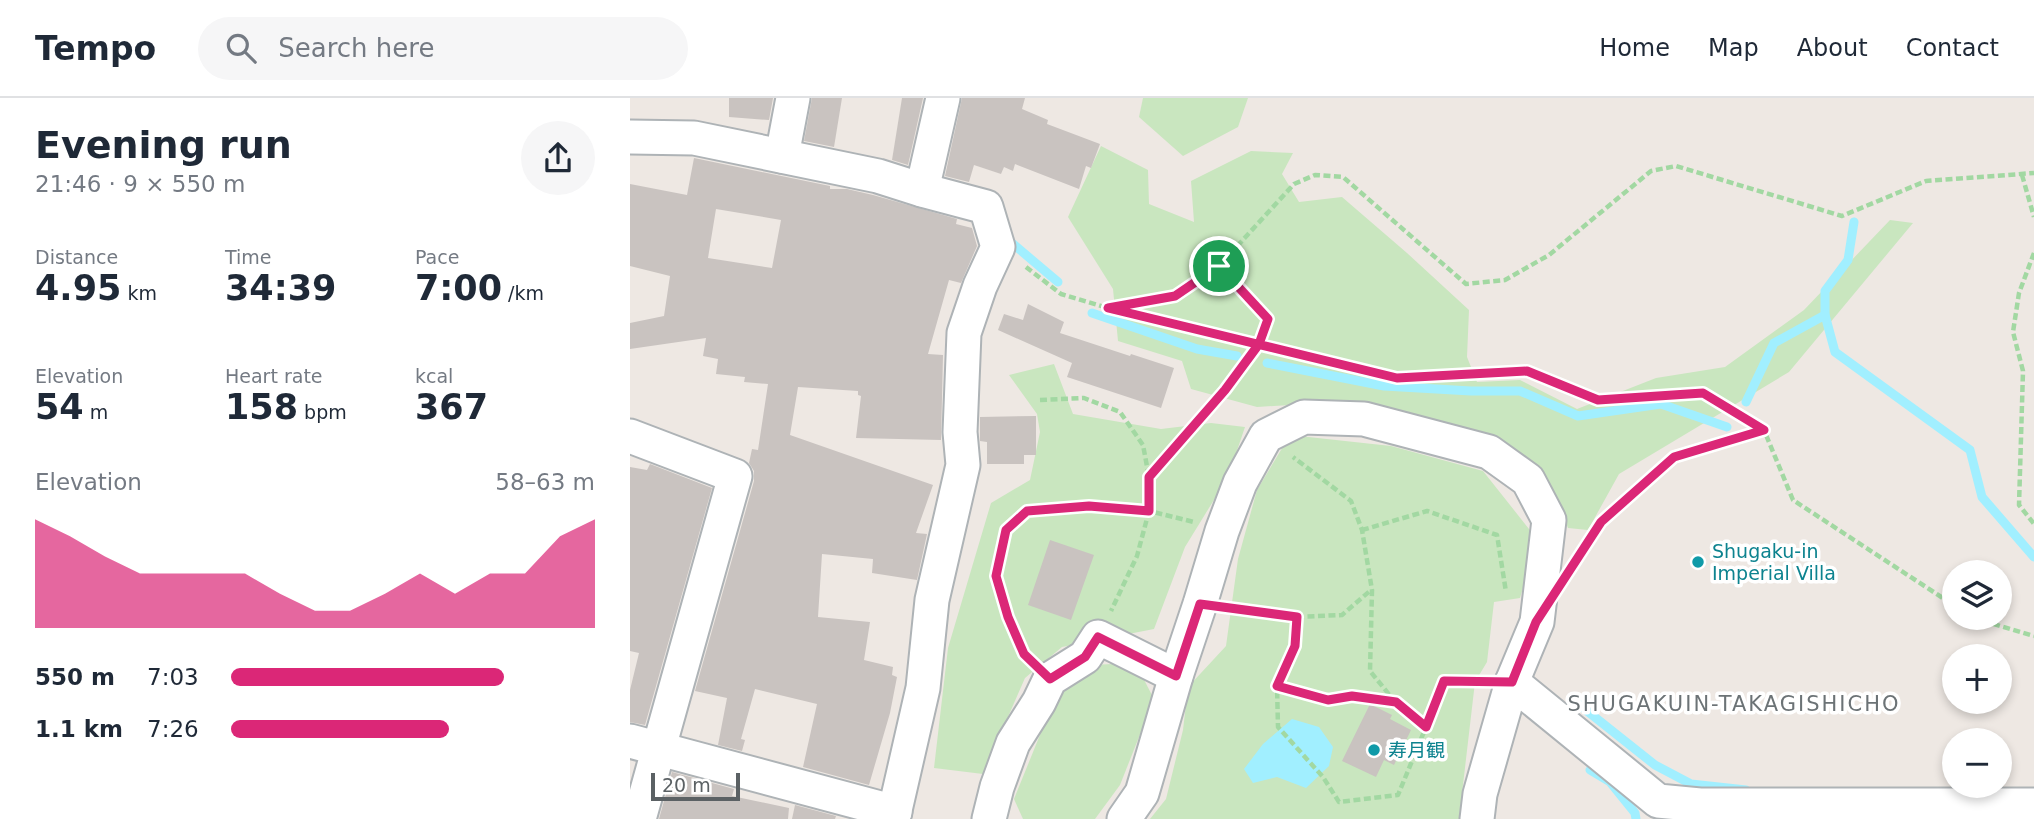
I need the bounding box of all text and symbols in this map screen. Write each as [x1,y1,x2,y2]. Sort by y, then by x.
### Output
search box [198,17,688,80]
text: Tempo [35,29,156,68]
icon: search [222,29,260,67]
text: Search here [278,33,434,63]
text: Home [1599,34,1670,62]
text: Map [1708,34,1759,62]
text: About [1797,34,1868,62]
text: Contact [1906,34,1999,62]
button: share [521,121,595,195]
text: Evening run [35,123,292,167]
text: 21:46 · 9 × 550 m [35,171,245,197]
pin [1189,236,1249,296]
text: Distance [35,246,118,268]
text: Time [225,246,272,268]
text: Pace [415,246,459,268]
icon: arrive [1200,247,1238,285]
text: 4.95 [35,268,121,308]
text: 34:39 [225,268,336,308]
text: 7:00 [415,268,502,308]
text: km [121,282,157,304]
text: /km [502,282,544,304]
text: Elevation [35,365,123,387]
text: Heart rate [225,365,323,387]
text: kcal [415,365,453,387]
text: 54 [35,387,84,427]
text: 158 [225,387,298,427]
text: 367 [415,387,488,427]
text: m [84,401,108,423]
text: bpm [298,401,347,423]
text: Elevation [35,469,142,495]
text: 58–63 m [495,469,595,495]
place label: Shugaku-in Imperial Villa [1712,540,1836,584]
marker: Shugaku-in Imperial Villa [1690,554,1706,570]
map controls [1942,560,2012,798]
button: layers [1942,560,2012,630]
button: + [1942,644,2012,714]
text: 550 m [35,664,115,690]
text: 7:03 [147,664,199,690]
district label: SHUGAKUIN-TAKAGISHICHO [1568,692,1901,716]
text: 1.1 km [35,716,123,742]
text: 7:26 [147,716,199,742]
button: − [1942,728,2012,798]
place label: 寿月観 [1388,739,1445,761]
marker: 寿月観 [1366,742,1382,758]
scale bar [651,770,740,802]
text: 20 m [662,774,711,796]

